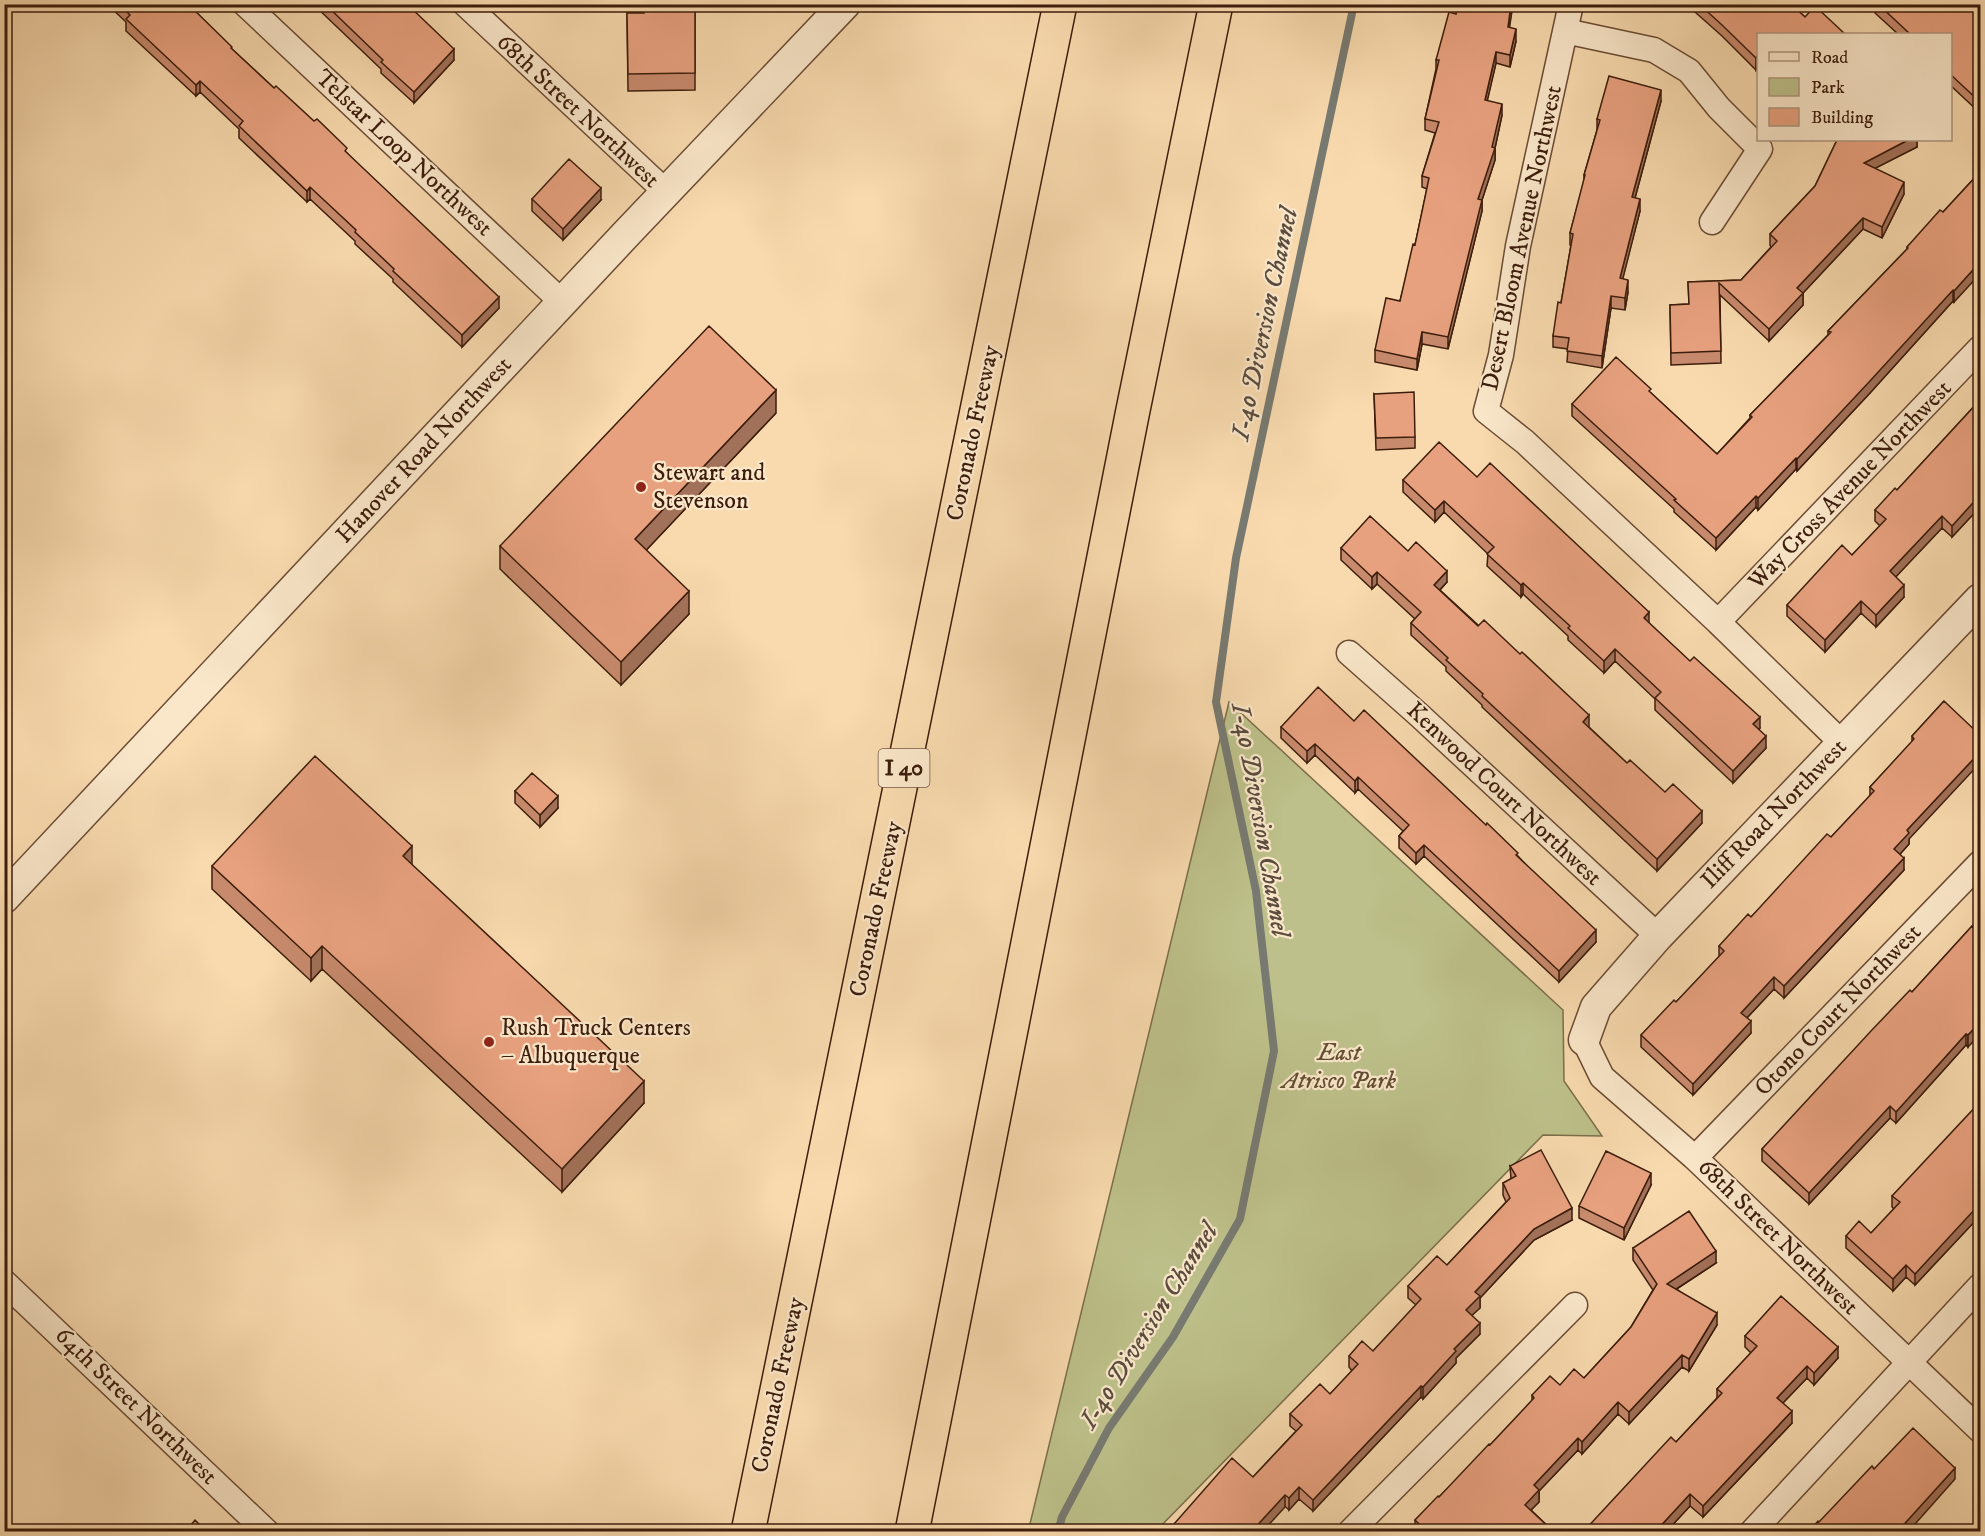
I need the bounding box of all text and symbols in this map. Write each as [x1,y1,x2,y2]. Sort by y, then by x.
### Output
street label: 68th Street Northwest [490,28,666,195]
legend [1757,33,1952,141]
text: Road [1811,47,1848,69]
street label: Telstar Loop Northwest [309,63,499,243]
text: Park [1811,77,1845,99]
street label: Desert Bloom Avenue Northwest [1475,82,1569,393]
text: Building [1811,107,1873,129]
water label: I-40 Diversion Channel [1224,202,1306,445]
street label: Coronado Freeway [940,342,1006,524]
street label: Hanover Road Northwest [330,350,519,550]
street label: Way Cross Avenue Northwest [1741,374,1958,597]
place label: Stewart and Stevenson [653,458,765,516]
marker: Stewart and Stevenson [634,480,648,494]
street label: Kenwood Court Northwest [1400,696,1608,893]
water label: I-40 Diversion Channel [1223,699,1297,942]
street label: Iliff Road Northwest [1695,732,1854,895]
road number: I 40 [878,749,930,787]
street label: Coronado Freeway [843,818,909,1000]
street label: Otono Court Northwest [1748,918,1928,1102]
place label: Rush Truck Centers – Albuquerque [501,1013,691,1071]
marker: Rush Truck Centers – Albuquerque [482,1035,496,1049]
park label: East Atrisco Park [1279,1038,1396,1096]
street label: 68th Street Northwest [1691,1152,1865,1322]
water label: I-40 Diversion Channel [1071,1214,1227,1437]
street label: Coronado Freeway [745,1294,811,1476]
street label: 64th Street Northwest [48,1321,224,1491]

